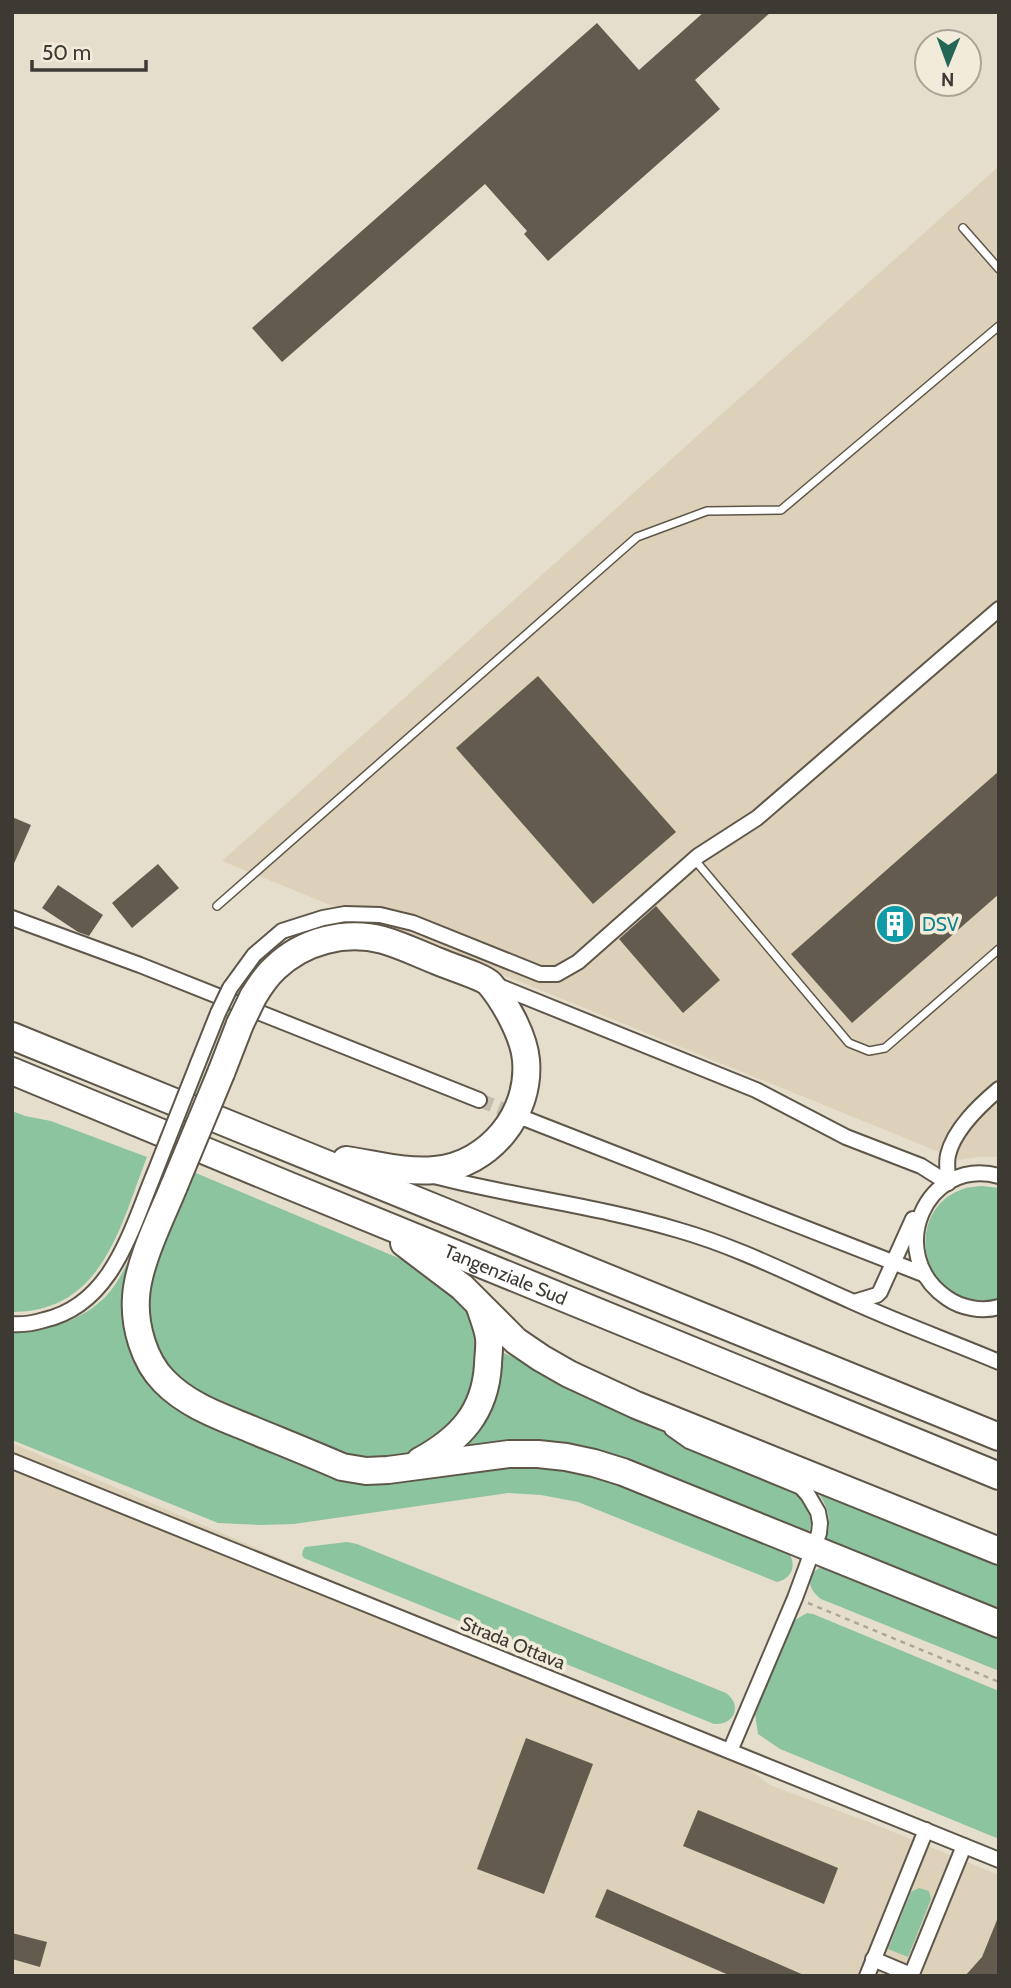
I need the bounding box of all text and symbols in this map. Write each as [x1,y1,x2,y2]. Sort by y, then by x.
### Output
scale bar [32,28,145,72]
north arrow [913,28,983,98]
text: 50 m [42,40,91,65]
text: N [941,68,955,91]
building icon: DSV [874,903,916,945]
place label: DSV [922,913,959,936]
street label: Tangenziale Sud [441,1239,571,1310]
street label: Strada Ottava [457,1612,569,1674]

